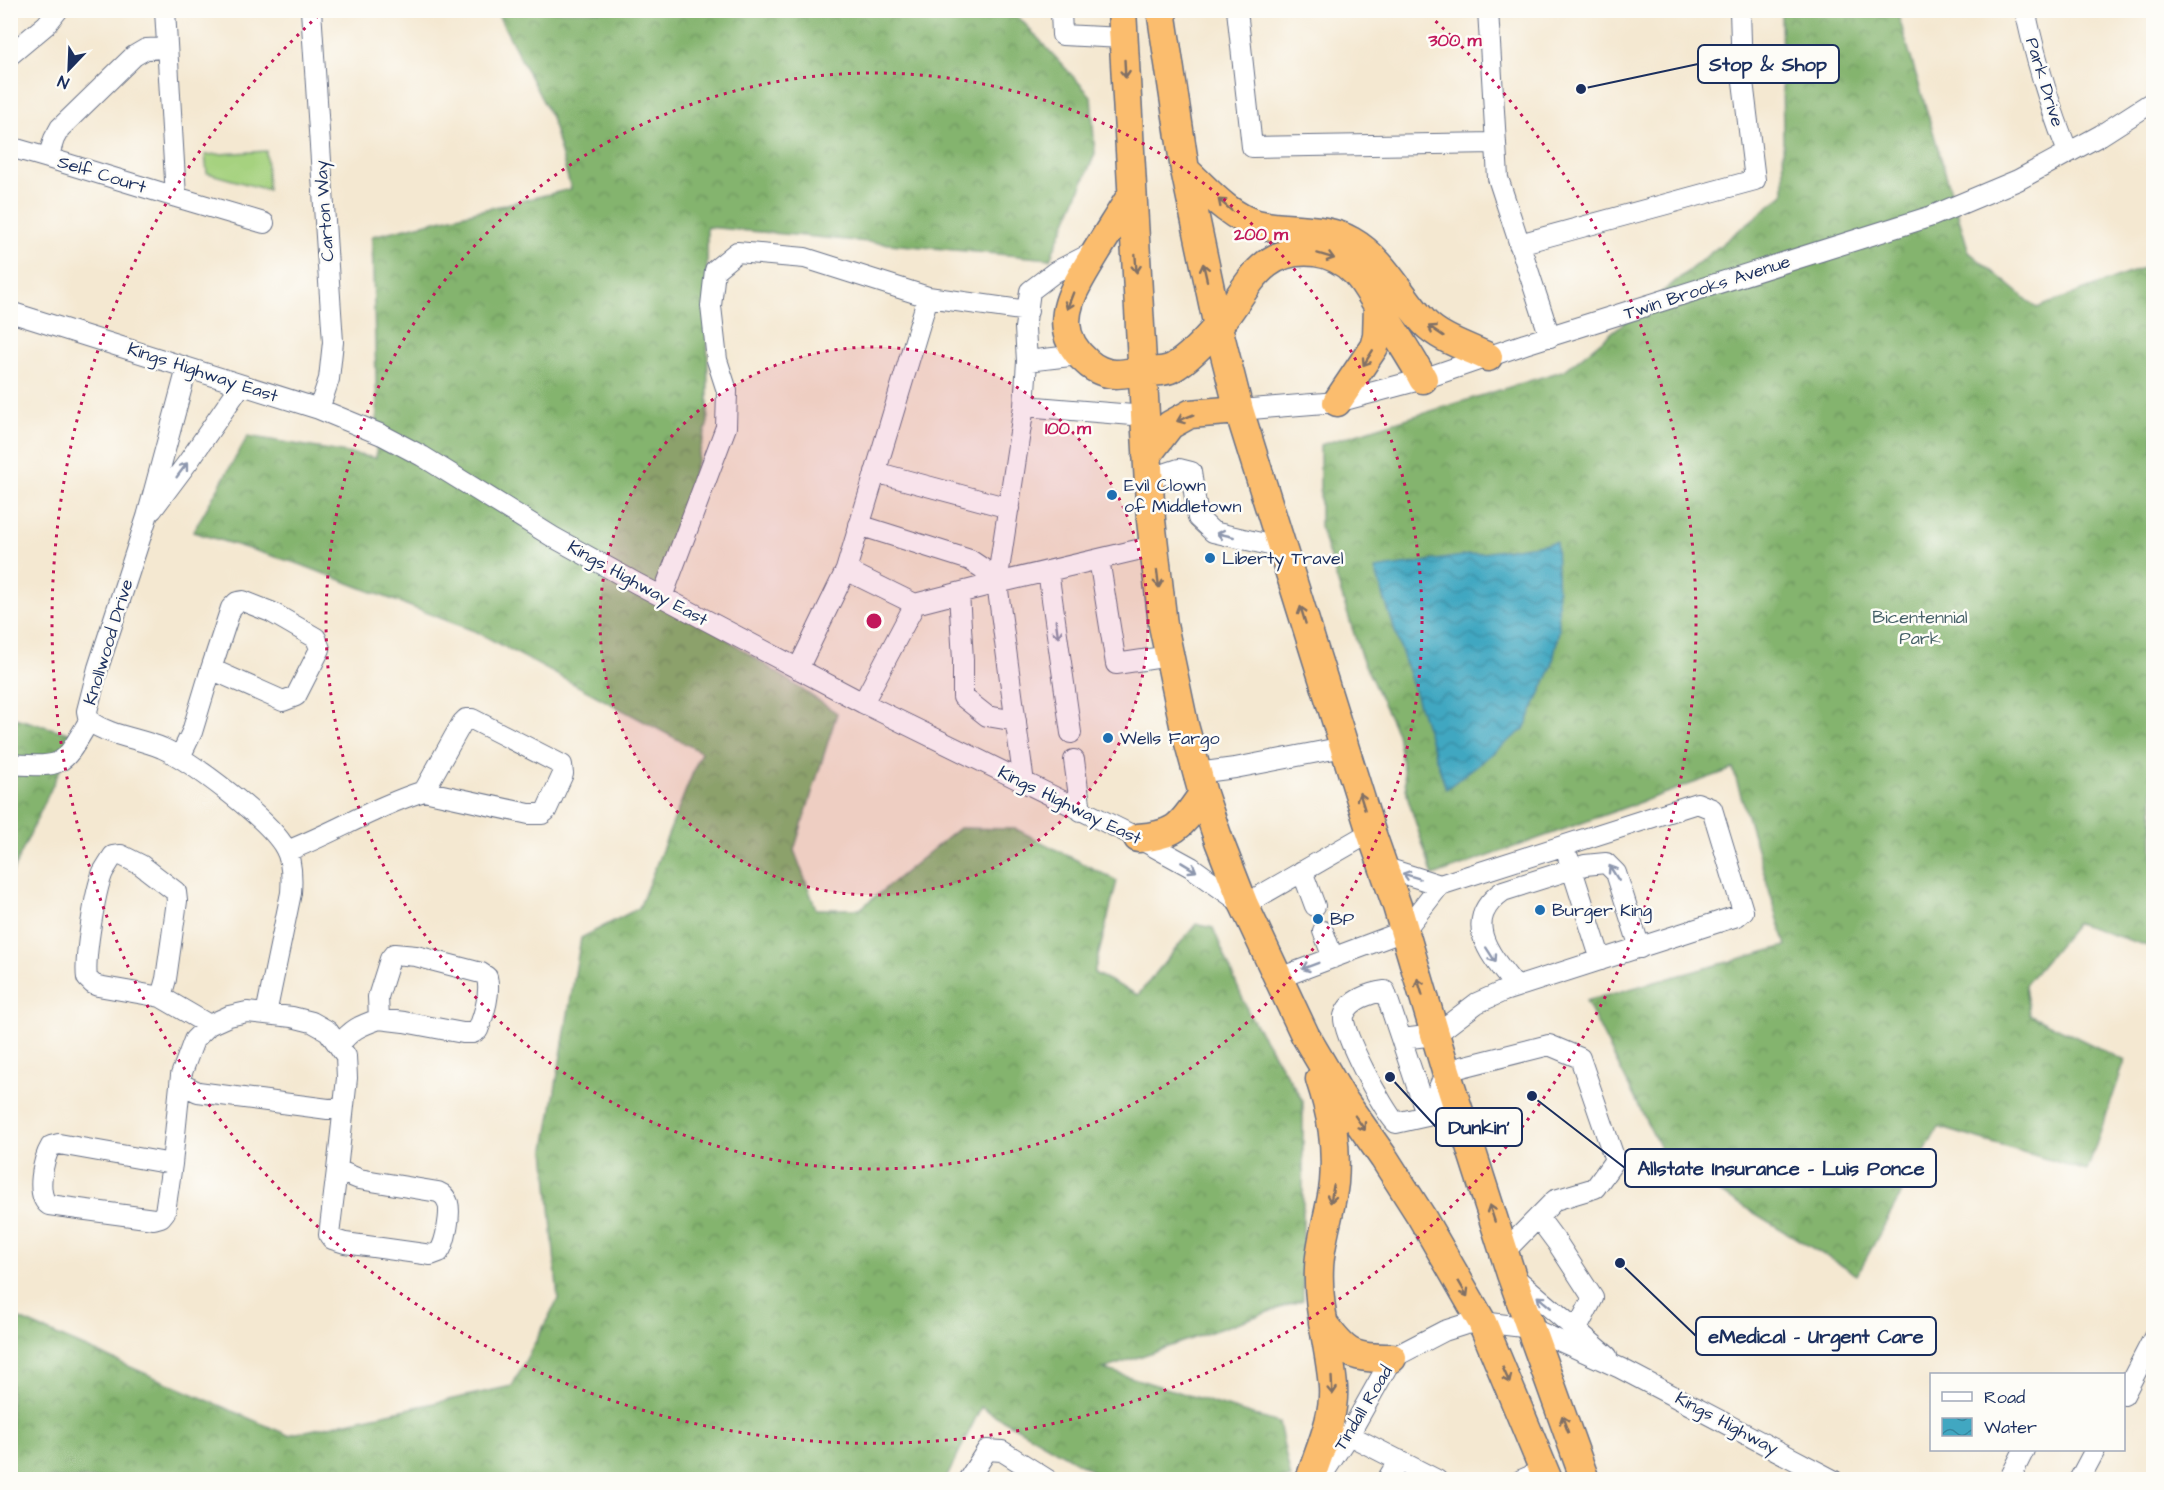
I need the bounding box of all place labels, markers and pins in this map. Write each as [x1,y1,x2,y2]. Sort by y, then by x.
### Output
callout: Stop & Shop [1698,45,1839,83]
place label: Evil Clown of Middletown [1124,473,1242,519]
marker: Evil Clown of Middletown [1105,488,1119,502]
place label: Liberty Travel [1222,546,1344,572]
marker: Liberty Travel [1203,551,1217,565]
centre of rings [864,611,884,631]
place label: Wells Fargo [1120,726,1220,752]
marker: Wells Fargo [1101,731,1115,745]
place label: Burger King [1552,898,1652,924]
marker: Burger King [1533,903,1547,917]
place label: BP [1330,907,1355,932]
marker: BP [1311,912,1325,926]
callout: Dunkin' [1436,1108,1522,1146]
callout: Allstate Insurance - Luis Ponce [1625,1149,1936,1187]
callout: eMedical - Urgent Care [1696,1317,1936,1355]

